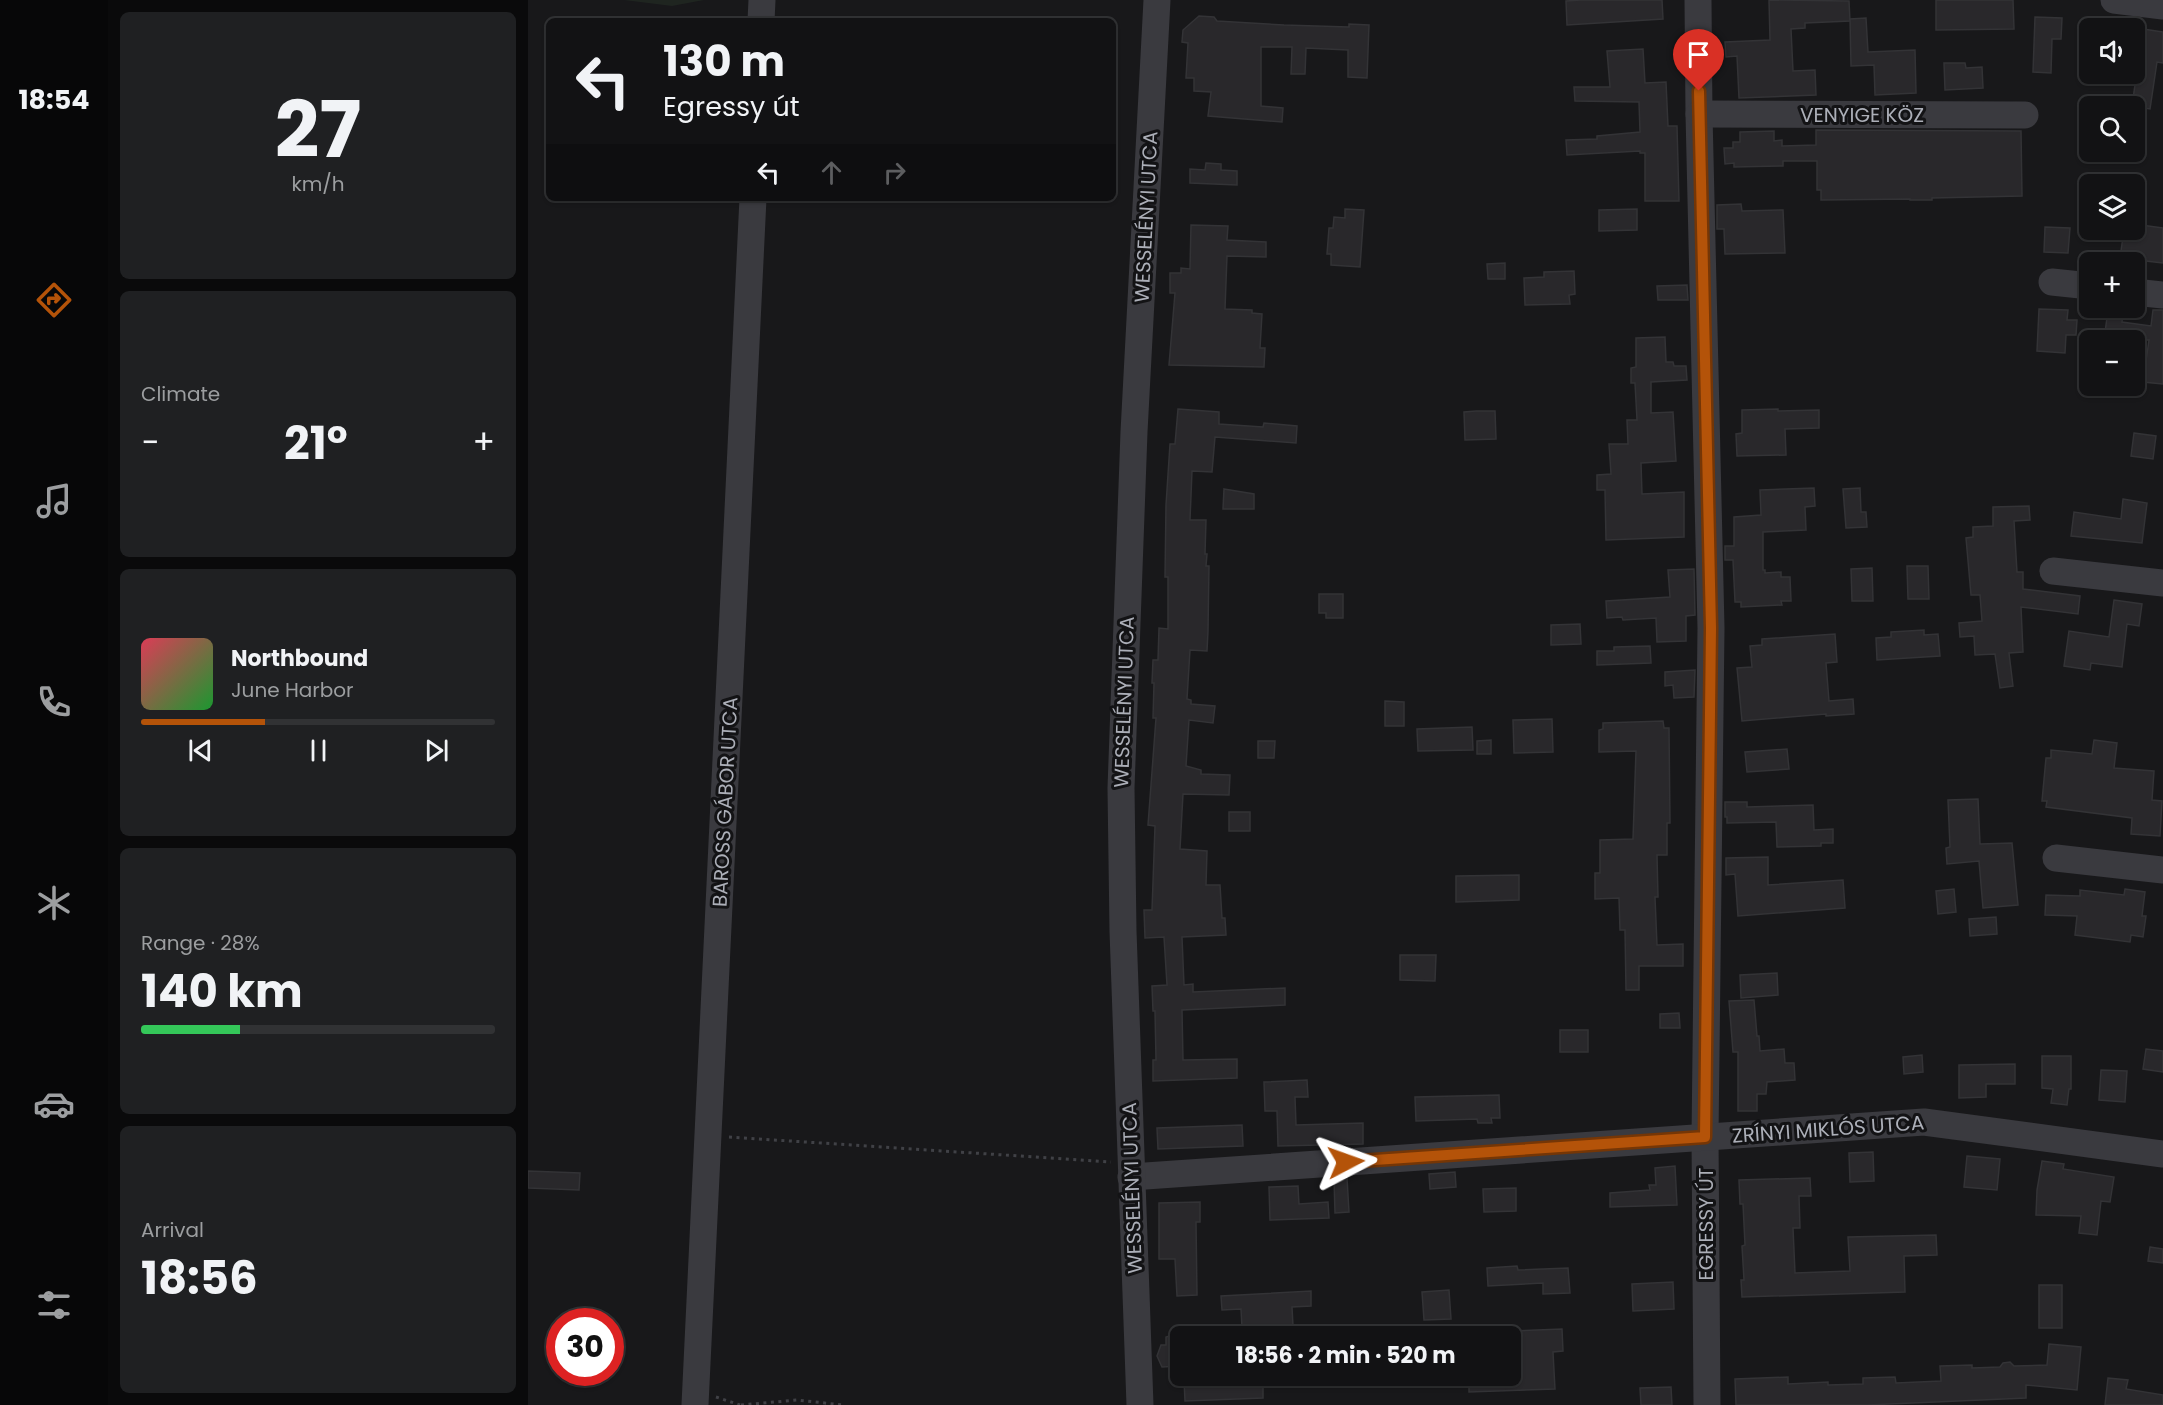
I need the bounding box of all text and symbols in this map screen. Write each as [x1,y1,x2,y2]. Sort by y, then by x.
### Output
map controls [2079,18,2145,396]
button: sound [2079,18,2145,84]
pin [1673,29,1724,91]
text: 130 m [663,32,785,91]
icon: arrive [1682,38,1715,71]
icon: left [564,42,642,120]
text: 27 [275,75,361,184]
text: 18:54 [18,81,90,118]
text: Egressy út [663,88,800,125]
button: search [2079,96,2145,162]
street label: VENYIGE KÖZ [1800,101,1924,129]
street label: WESSELÉNYI UTCA [1128,131,1164,303]
icon: left [752,156,785,189]
icon: ahead [815,156,848,189]
icon: right [878,156,911,189]
text: km/h [291,170,345,198]
button: layers [2079,174,2145,240]
button: + [2079,252,2145,318]
icon: directions [33,279,75,321]
button: − [2079,330,2145,396]
text: Climate [141,380,220,408]
text: 21° [284,412,348,475]
text: − [141,419,159,466]
text: + [472,419,495,466]
icon: music [33,480,75,522]
street label: WESSELÉNYI UTCA [1107,616,1141,788]
text: Northbound [231,643,368,674]
text: June Harbor [231,676,354,704]
icon: phone [33,681,75,723]
street label: BAROSS GÁBOR UTCA [706,696,744,908]
icon: previous [184,734,217,767]
icon: pause [302,734,335,767]
icon: next [420,734,453,767]
icon: climate [33,882,75,924]
text: Range · 28% [141,929,260,957]
text: 140 km [141,960,303,1023]
icon: car [33,1083,75,1125]
street label: WESSELÉNYI UTCA [1115,1102,1149,1274]
street label: ZRÍNYI MIKLÓS UTCA [1731,1108,1925,1150]
position arrow [1314,1130,1378,1194]
street label: EGRESSY ÚT [1692,1167,1720,1281]
text: Arrival [141,1216,204,1244]
text: 18:56 [141,1247,258,1310]
icon: filters [33,1284,75,1326]
speed limit sign: 30 [546,1308,624,1386]
text: 18:56 · 2 min · 520 m [1236,1340,1455,1371]

